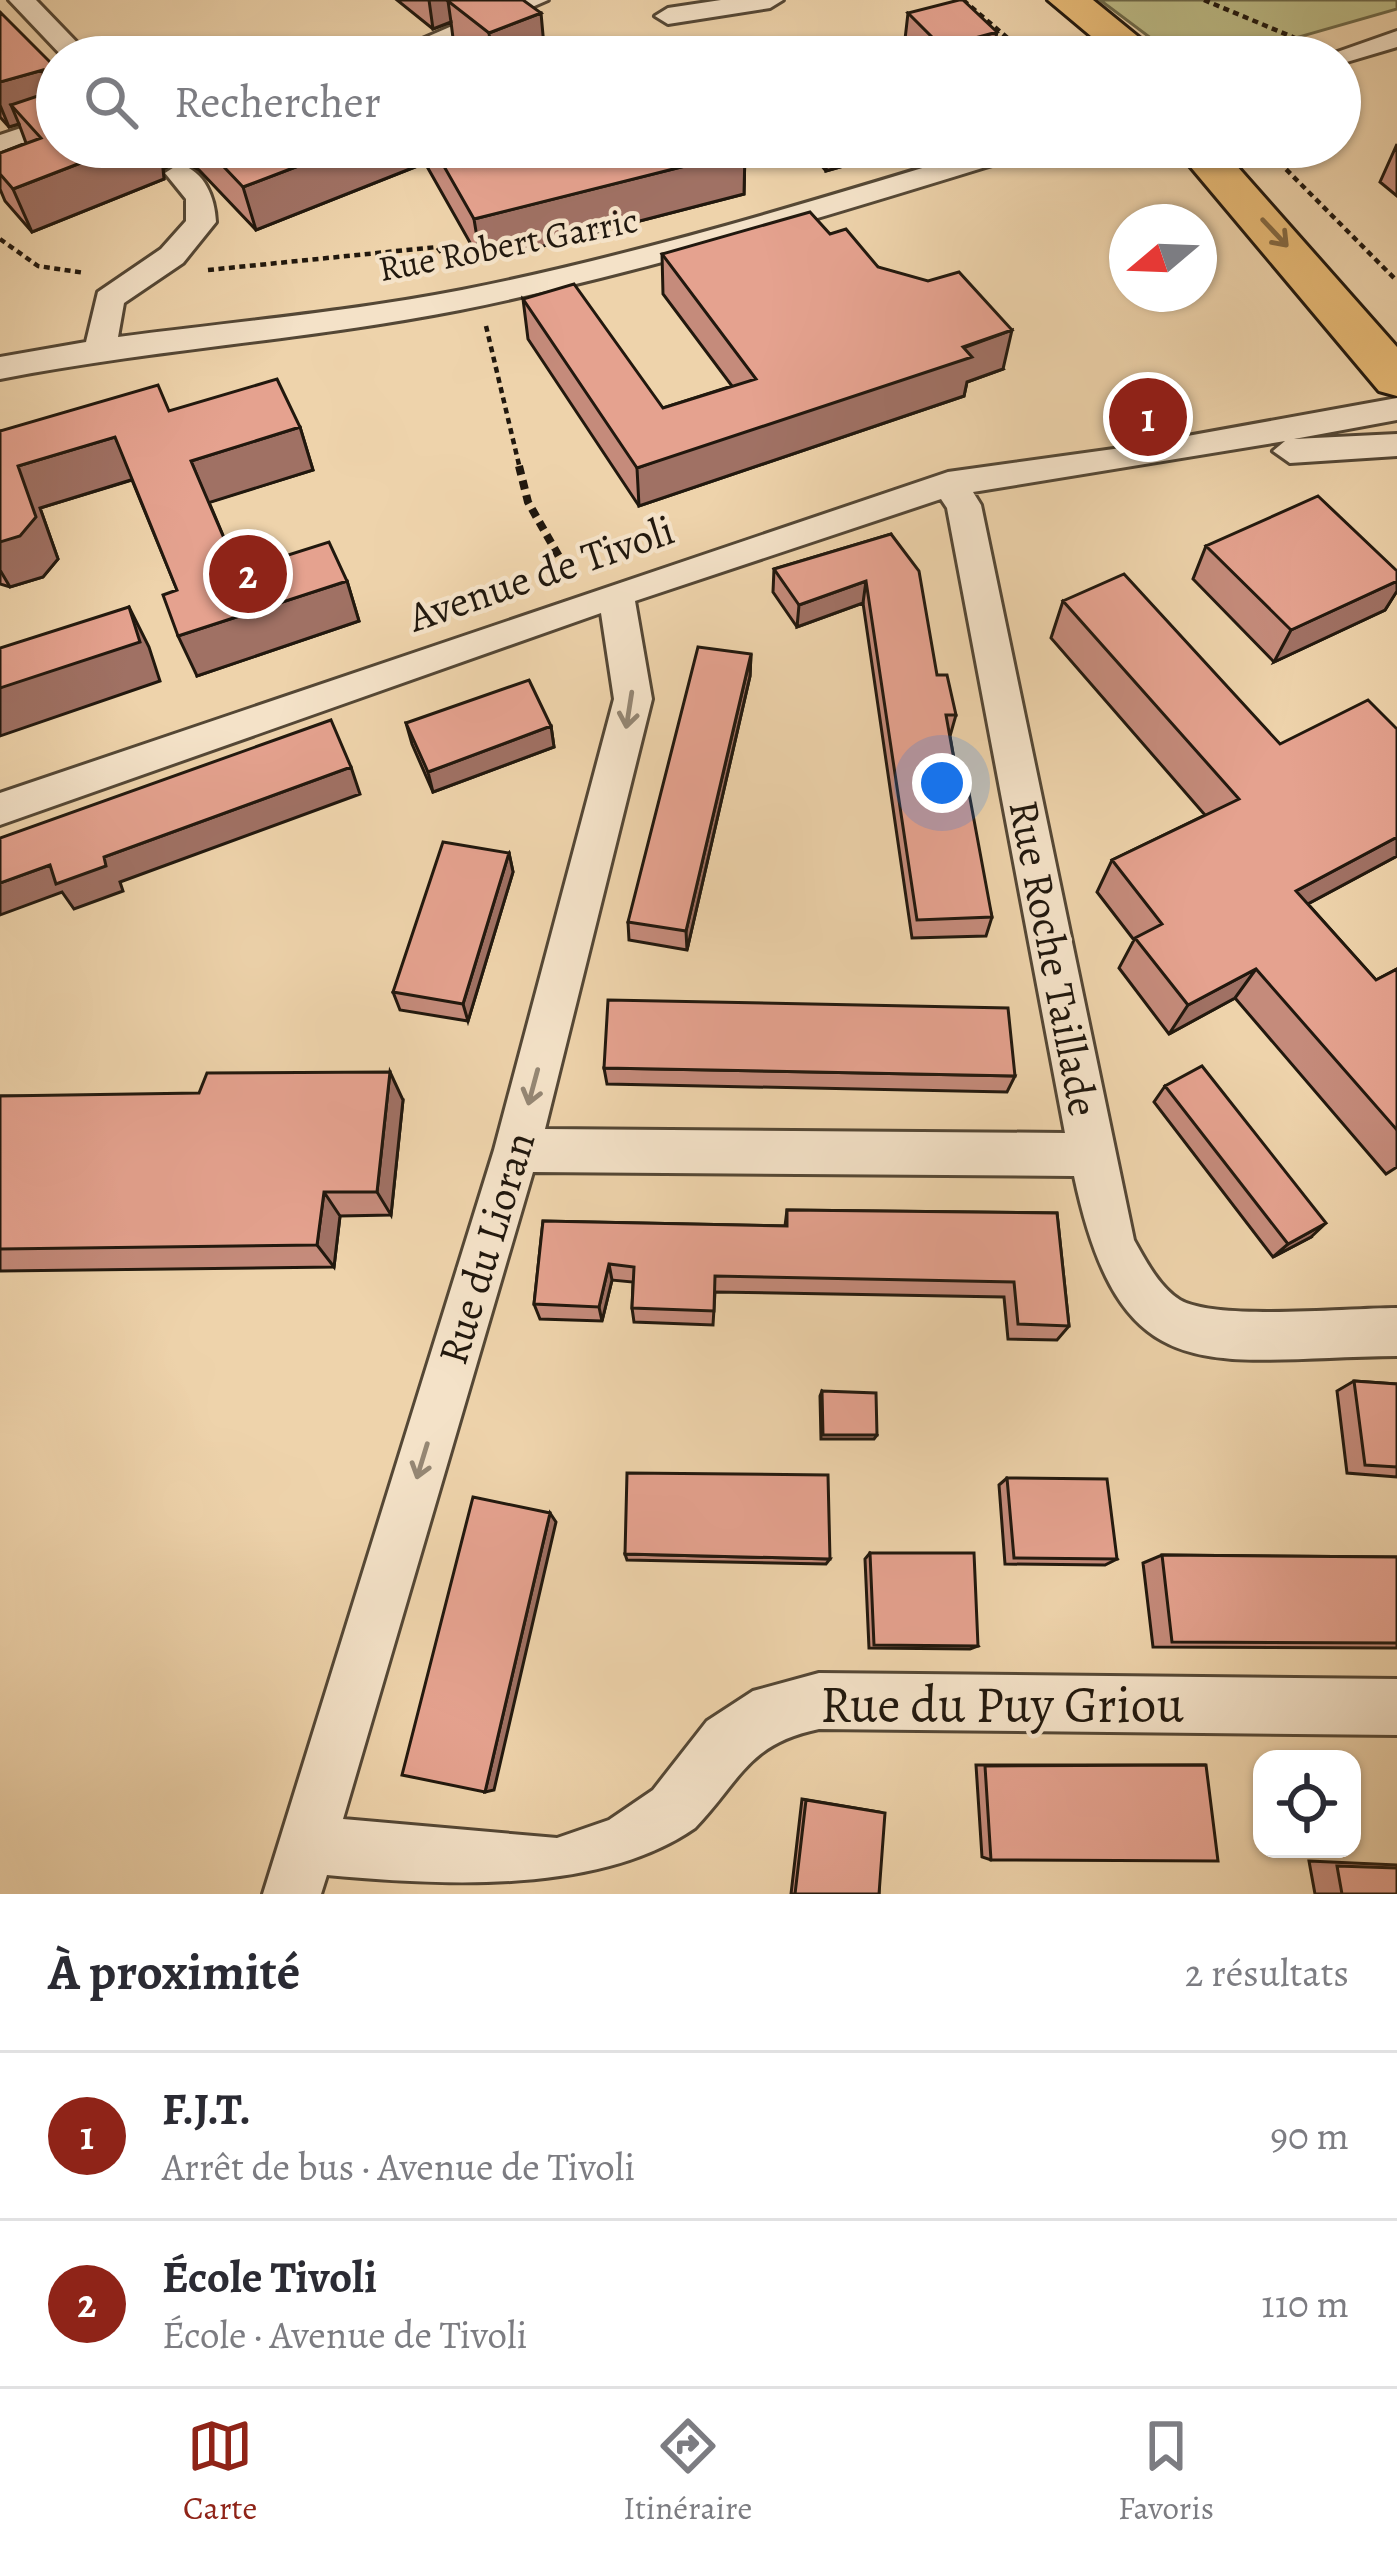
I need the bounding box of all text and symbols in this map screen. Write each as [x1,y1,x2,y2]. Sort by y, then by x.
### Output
search box [36,36,1361,168]
icon: search [78,69,144,135]
text: Rechercher [174,71,381,133]
street label: Rue Robert Garric [374,195,642,293]
north arrow [1109,204,1217,312]
one-way arrow [1261,218,1289,248]
pin: 1 [1109,372,1187,462]
street label: Avenue de Tivoli [400,501,682,645]
pin: 2 [209,529,287,619]
one-way arrow [617,689,640,728]
your location [912,753,972,813]
street label: Rue Roche Taillade [995,795,1113,1121]
one-way arrow [521,1068,543,1106]
street label: Rue du Lioran [424,1125,548,1371]
one-way arrow [410,1441,432,1479]
street label: Rue du Puy Griou [820,1670,1184,1740]
map controls [1253,1750,1361,1858]
button: locate [1253,1750,1361,1858]
text: À proximité [48,1937,300,2007]
text: 2 résultats [1185,1946,1349,1999]
text: F.J.T. [162,2078,251,2140]
text: 1 [80,2109,94,2162]
text: 90 m [1270,2109,1349,2162]
text: Arrêt de bus · Avenue de Tivoli [162,2140,635,2193]
text: École Tivoli [162,2246,377,2308]
text: 2 [78,2277,96,2330]
text: 110 m [1261,2277,1349,2330]
text: École · Avenue de Tivoli [162,2308,527,2361]
tab: Carte [183,2413,257,2530]
tab: Itinéraire [623,2413,752,2530]
tab: Favoris [1118,2413,1214,2530]

